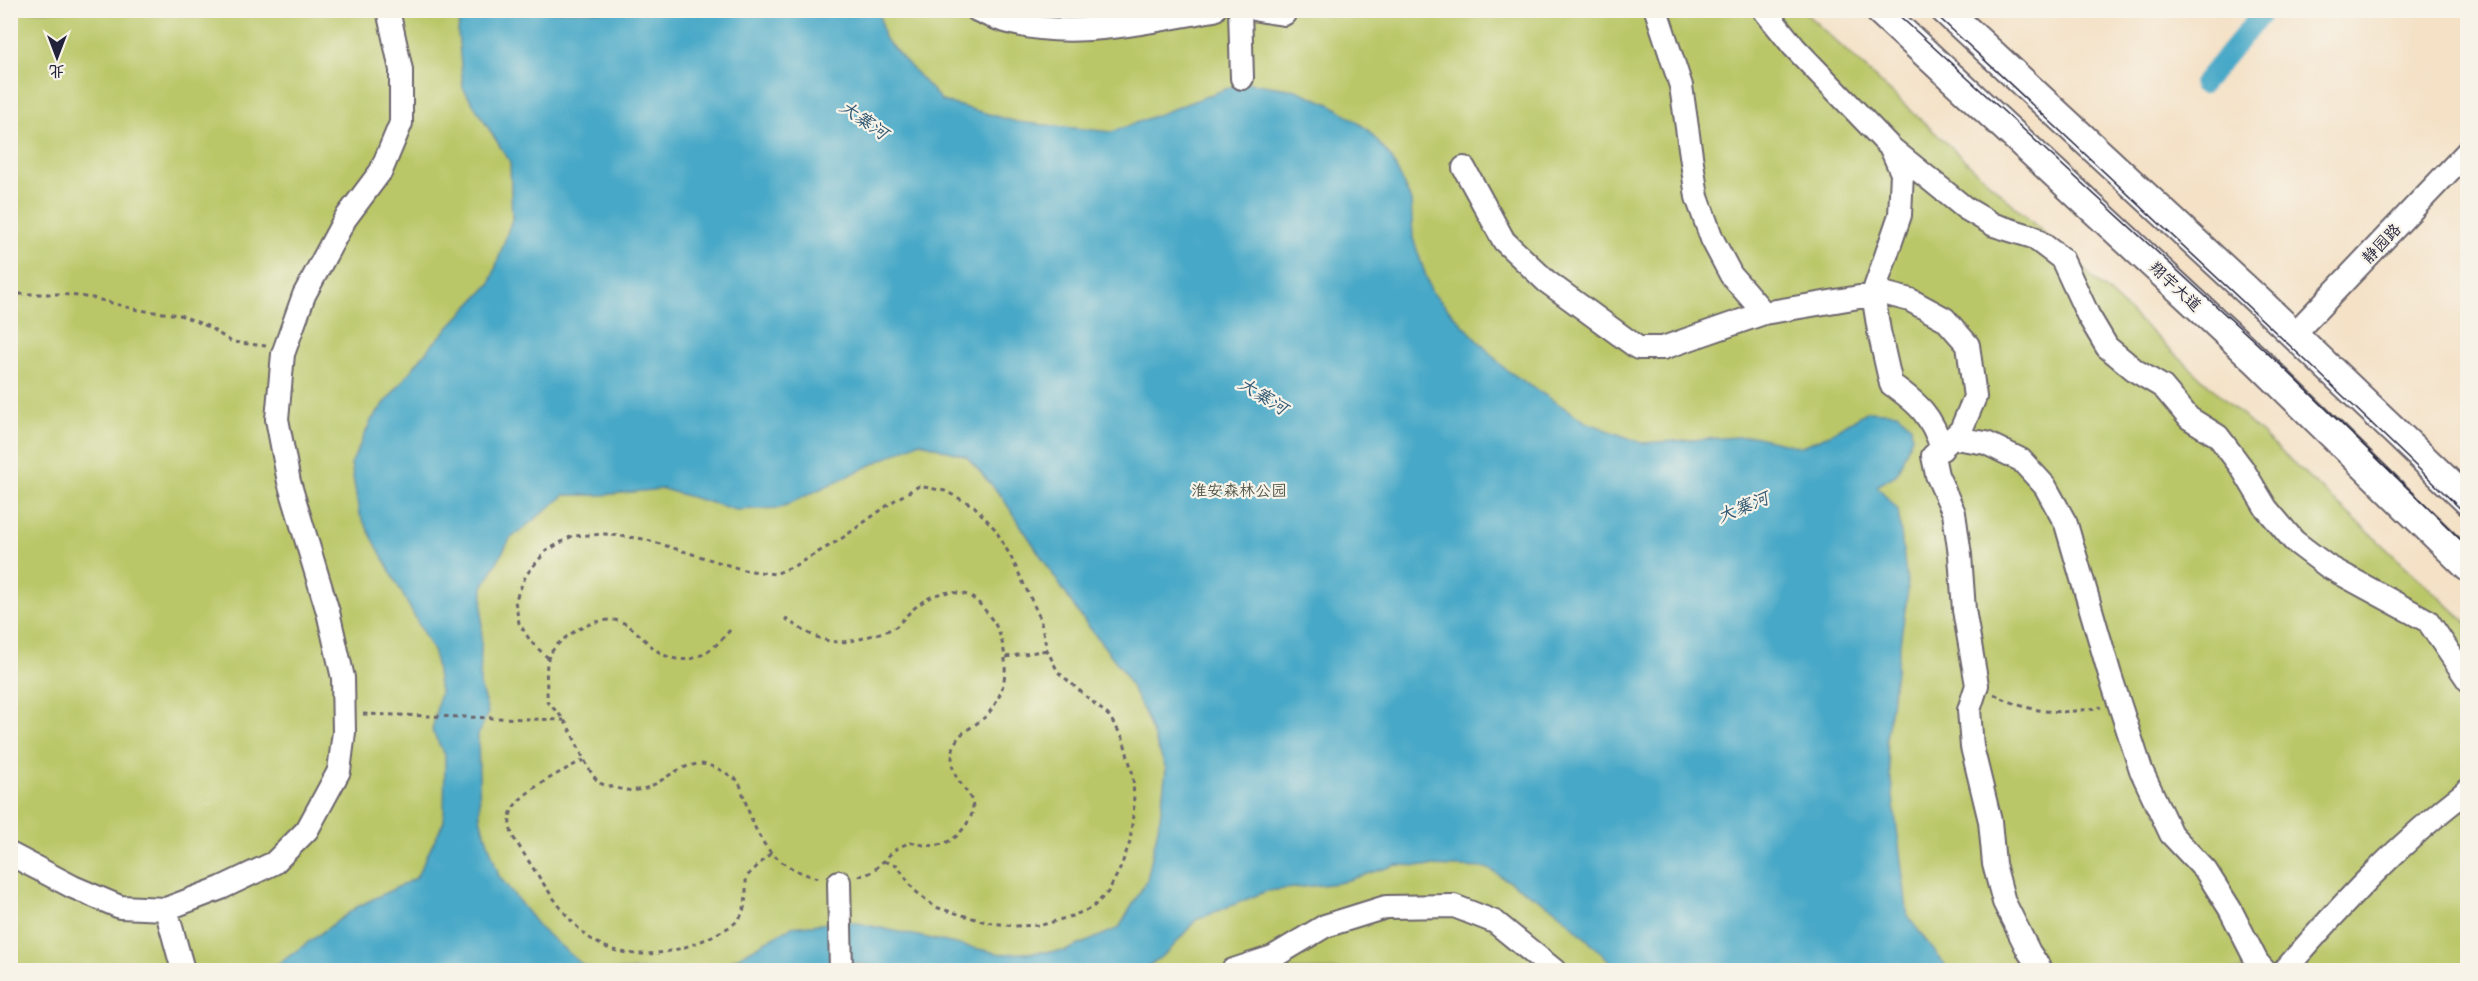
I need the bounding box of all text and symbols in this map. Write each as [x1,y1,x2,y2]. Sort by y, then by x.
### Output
north arrow [27,27,87,87]
text: 北 [49,61,65,81]
water label: 大寨河 [835,96,895,147]
street label: 静园路 [2358,219,2406,268]
street label: 翔宇大道 [2145,258,2206,316]
water label: 大寨河 [1234,372,1294,422]
park label: 淮安森林公园 [1191,481,1287,501]
water label: 大寨河 [1714,486,1775,528]

